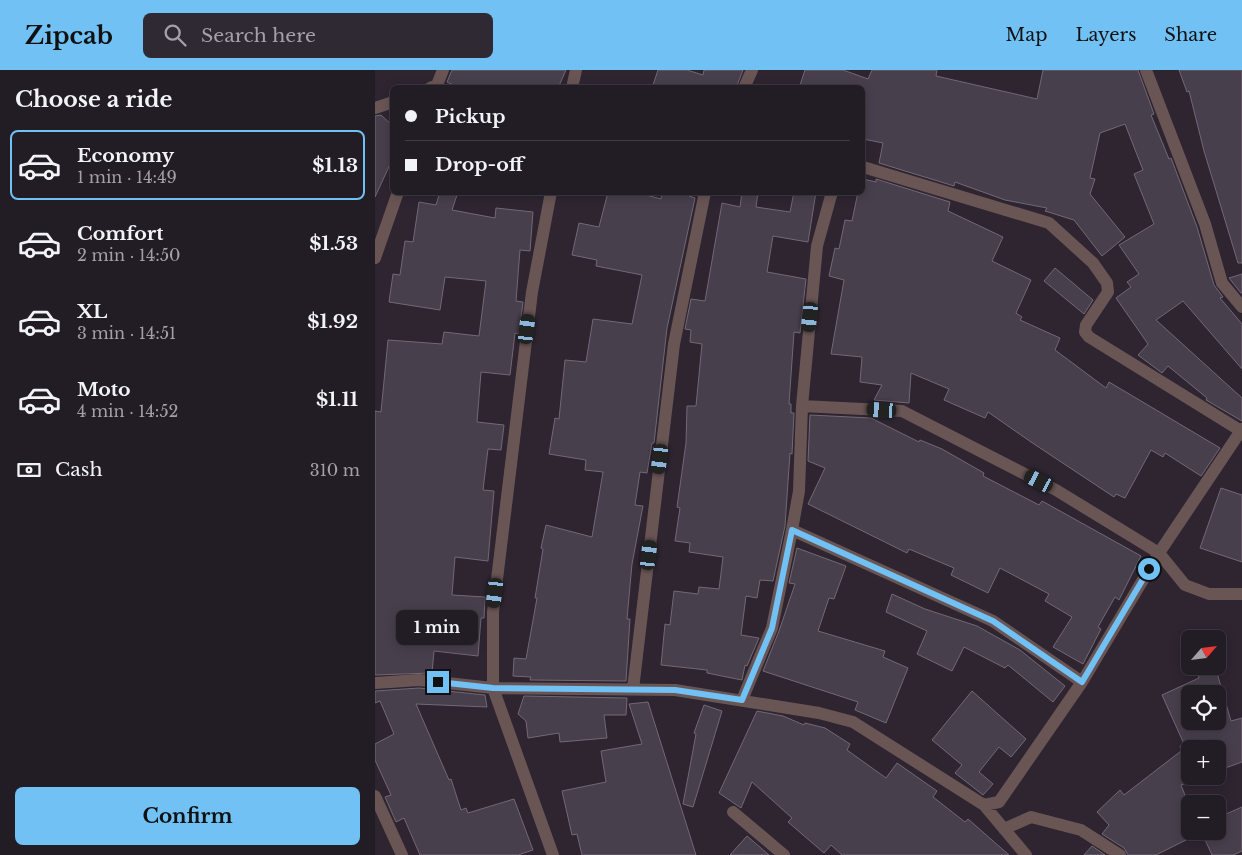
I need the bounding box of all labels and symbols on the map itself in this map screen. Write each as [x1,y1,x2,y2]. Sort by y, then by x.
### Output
car [800,301,819,333]
car [517,313,536,345]
car [866,402,897,418]
car [650,443,669,475]
car [1022,468,1055,494]
car [639,539,658,571]
route start [1138,558,1160,580]
car [485,577,504,609]
callout: 1 min [397,610,479,644]
north arrow [1181,630,1226,675]
route end [427,671,449,693]

